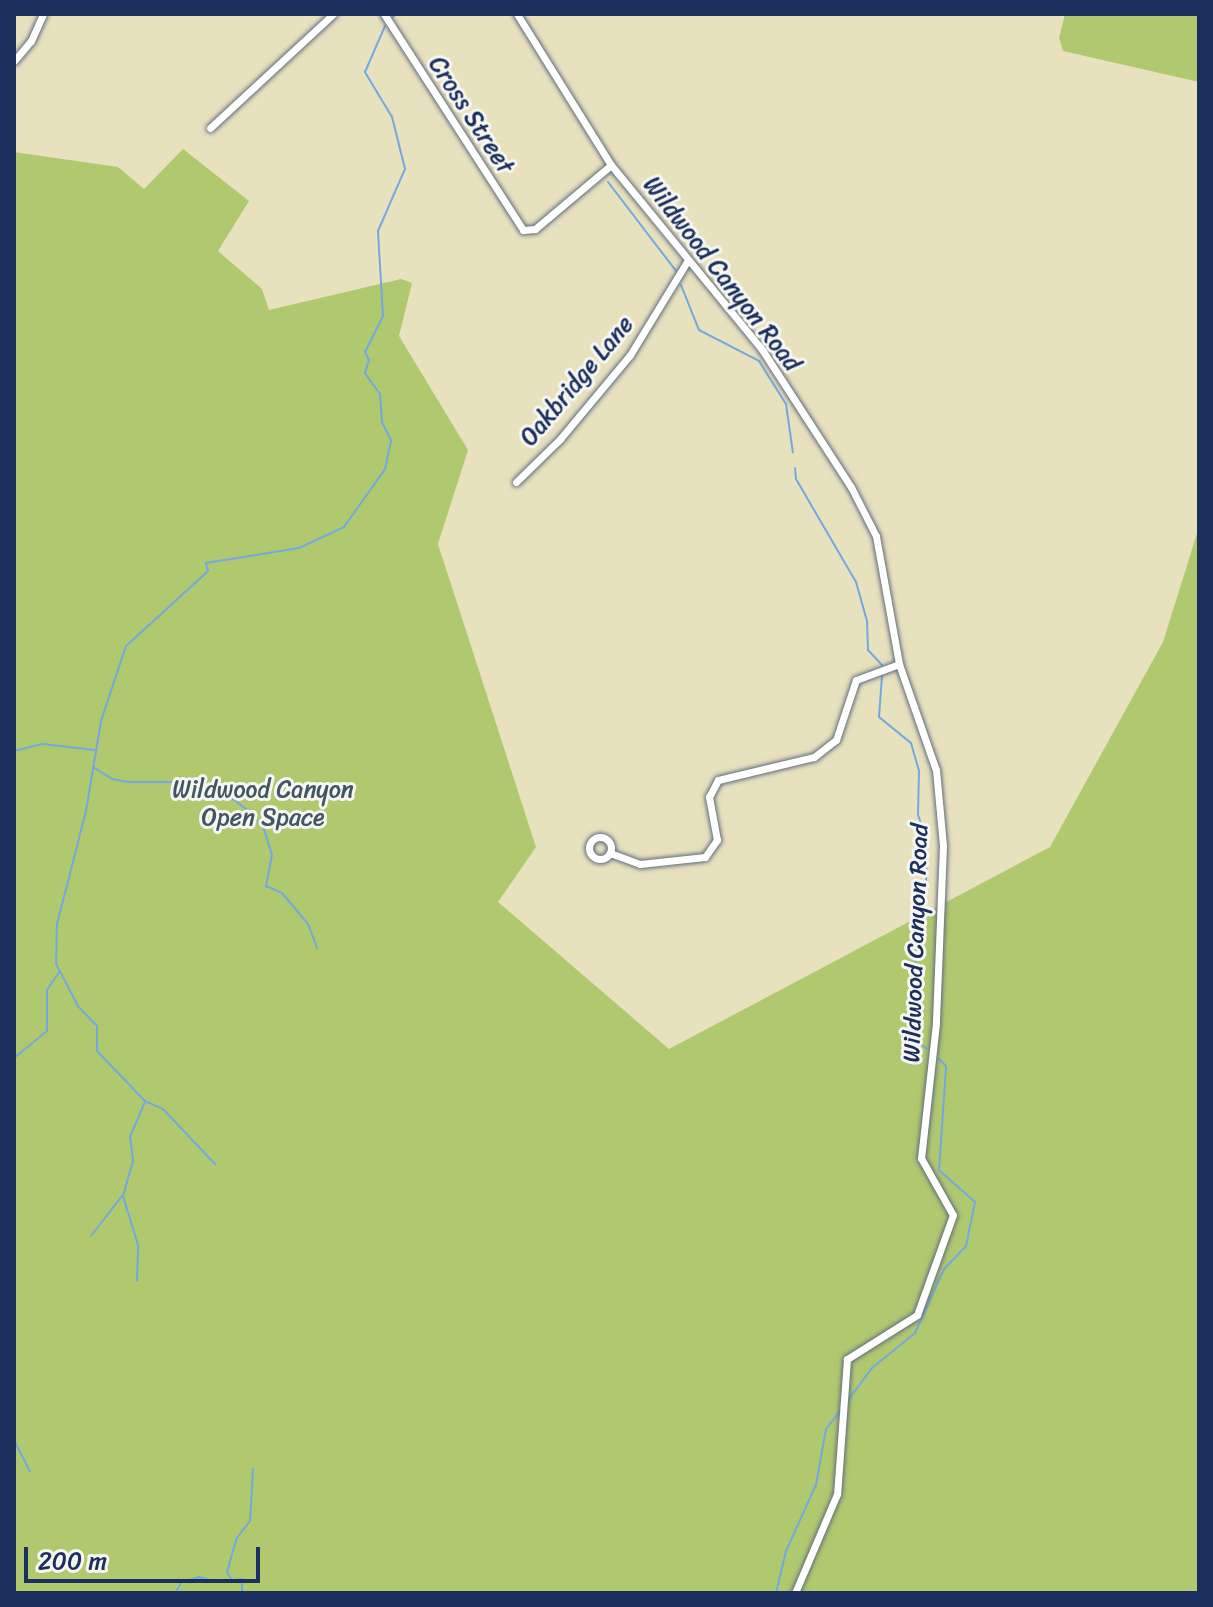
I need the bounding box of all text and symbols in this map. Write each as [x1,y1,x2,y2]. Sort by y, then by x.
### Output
street label: Cross Street [422,51,520,179]
street label: Wildwood Canyon Road [637,171,807,377]
street label: Oakbridge Lane [514,310,640,452]
park label: Wildwood Canyon Open Space [172,776,354,832]
street label: Wildwood Canyon Road [897,823,935,1063]
scale bar [28,1531,264,1581]
text: 200 m [38,1540,107,1582]

